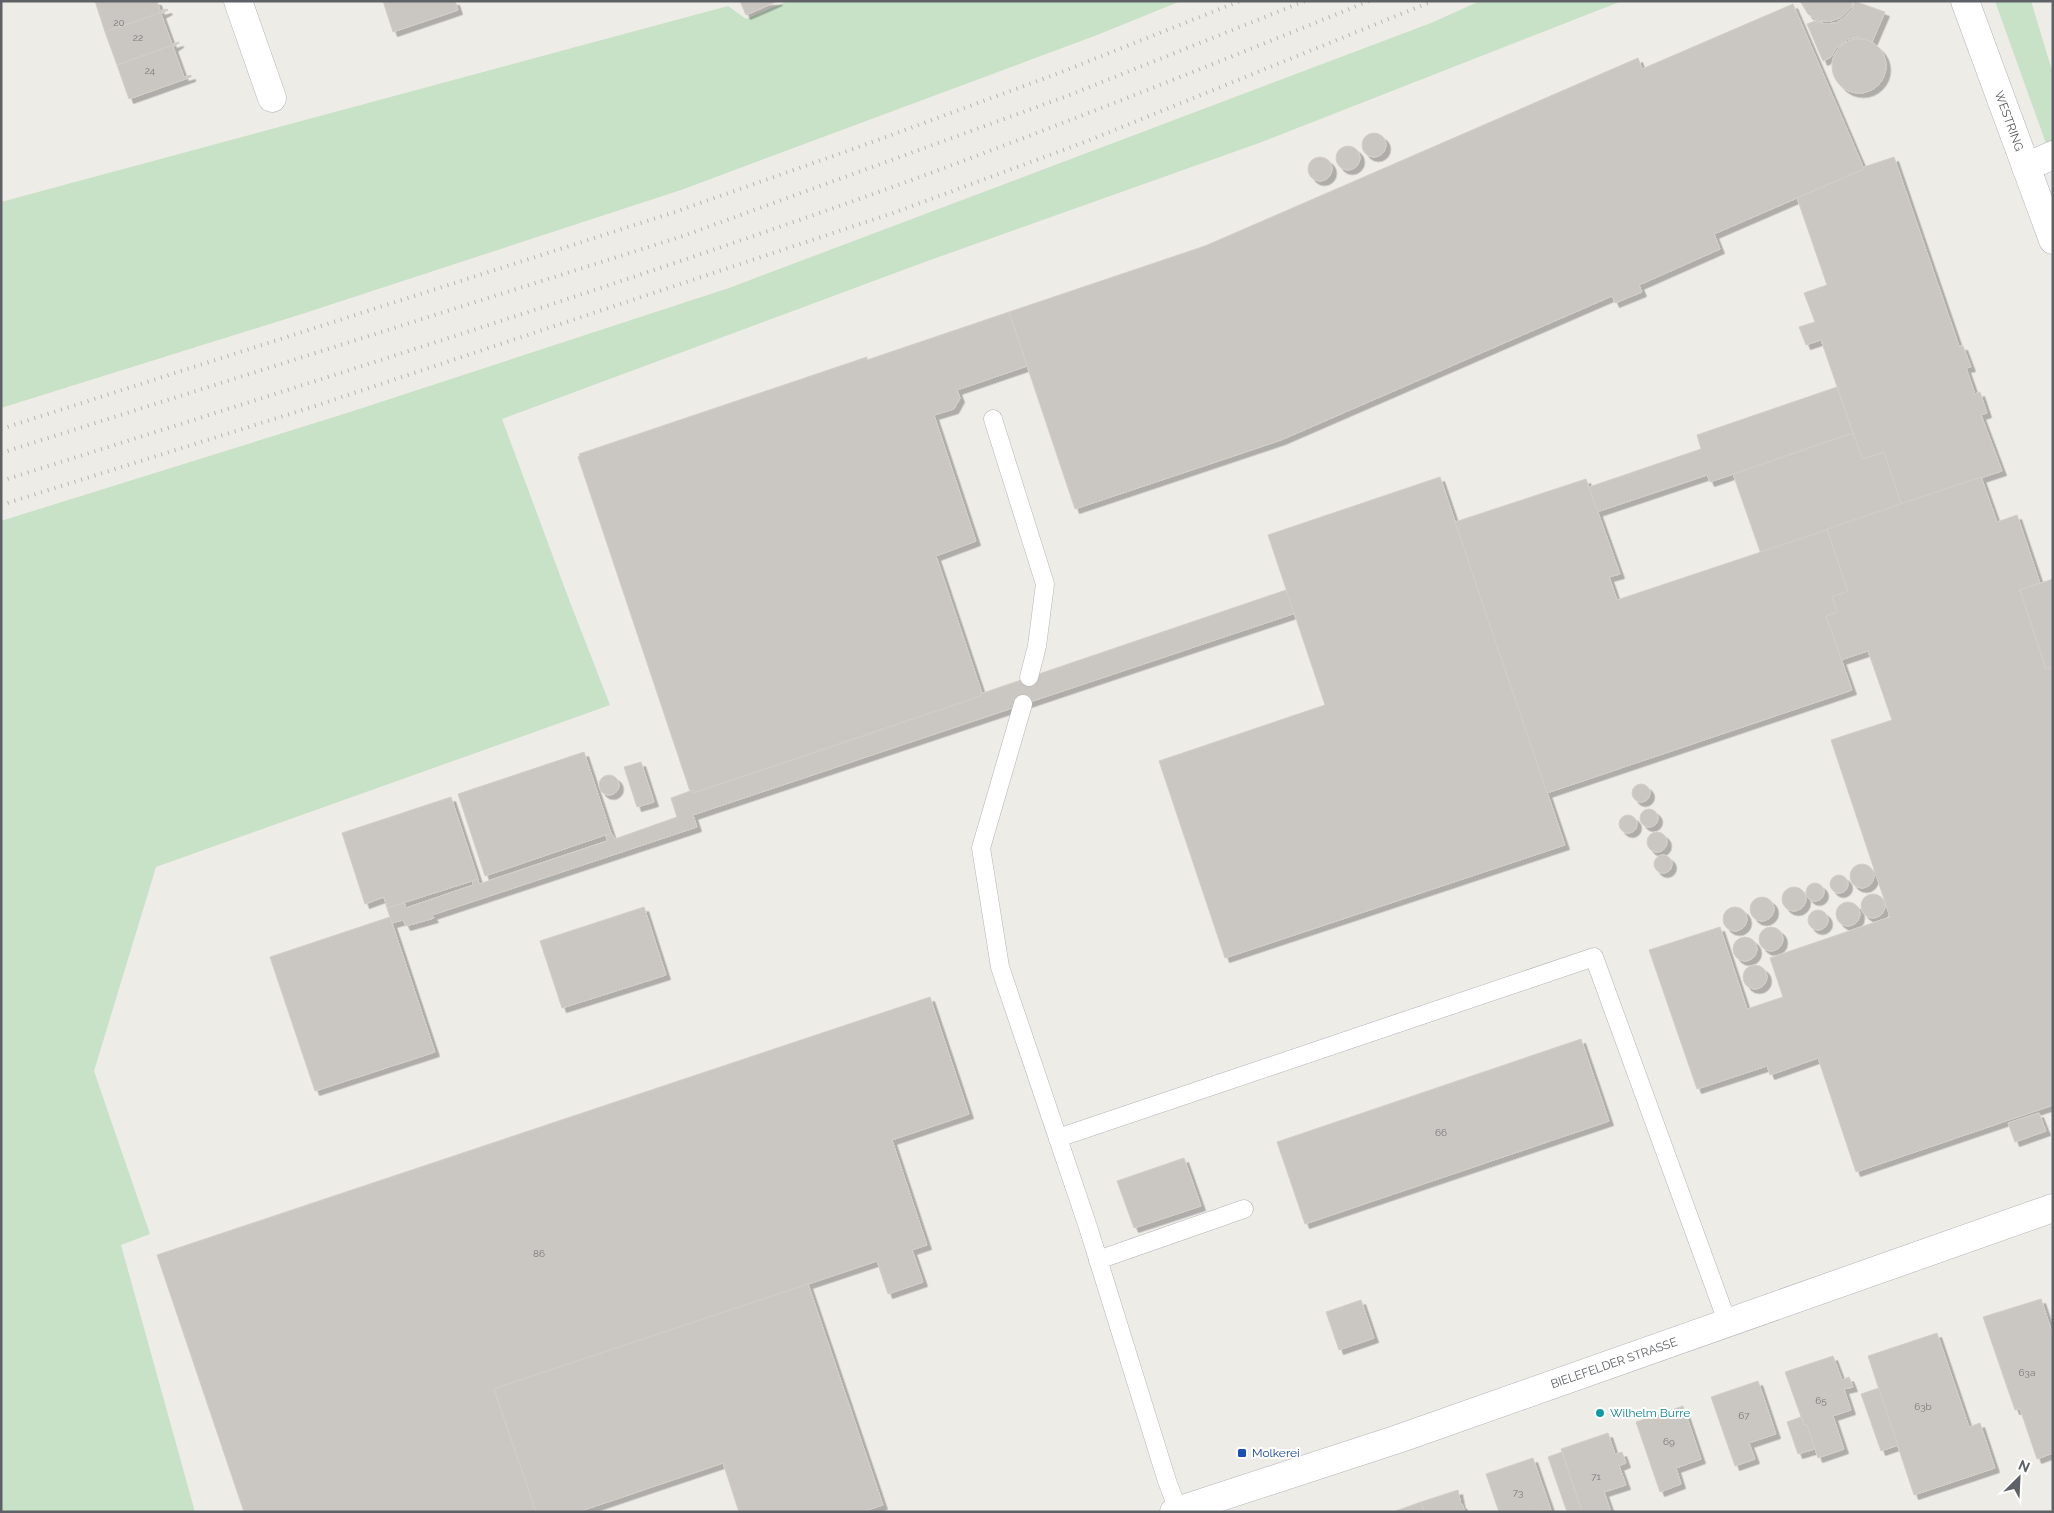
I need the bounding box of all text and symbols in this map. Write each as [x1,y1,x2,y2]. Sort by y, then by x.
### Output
house number: 20 [113,17,125,28]
house number: 22 [133,32,143,43]
house number: 24 [145,65,156,76]
street label: WESTRING [1992,89,2026,153]
house number: 66 [1435,1127,1447,1138]
house number: 86 [533,1248,545,1259]
street label: BIELEFELDER STRASSE [1549,1335,1679,1391]
house number: 63a [2019,1367,2035,1378]
house number: 65 [1815,1395,1827,1406]
house number: 63b [1914,1401,1932,1412]
place label: Wilhelm Burre [1610,1406,1690,1420]
marker: Wilhelm Burre [1594,1407,1606,1419]
house number: 67 [1738,1410,1750,1421]
house number: 69 [1663,1436,1675,1447]
place label: Molkerei [1252,1446,1300,1460]
marker: Molkerei [1236,1447,1248,1459]
north arrow [1994,1453,2044,1503]
text: N [2016,1457,2032,1476]
house number: 71 [1591,1471,1602,1482]
house number: 73 [1513,1487,1523,1498]

